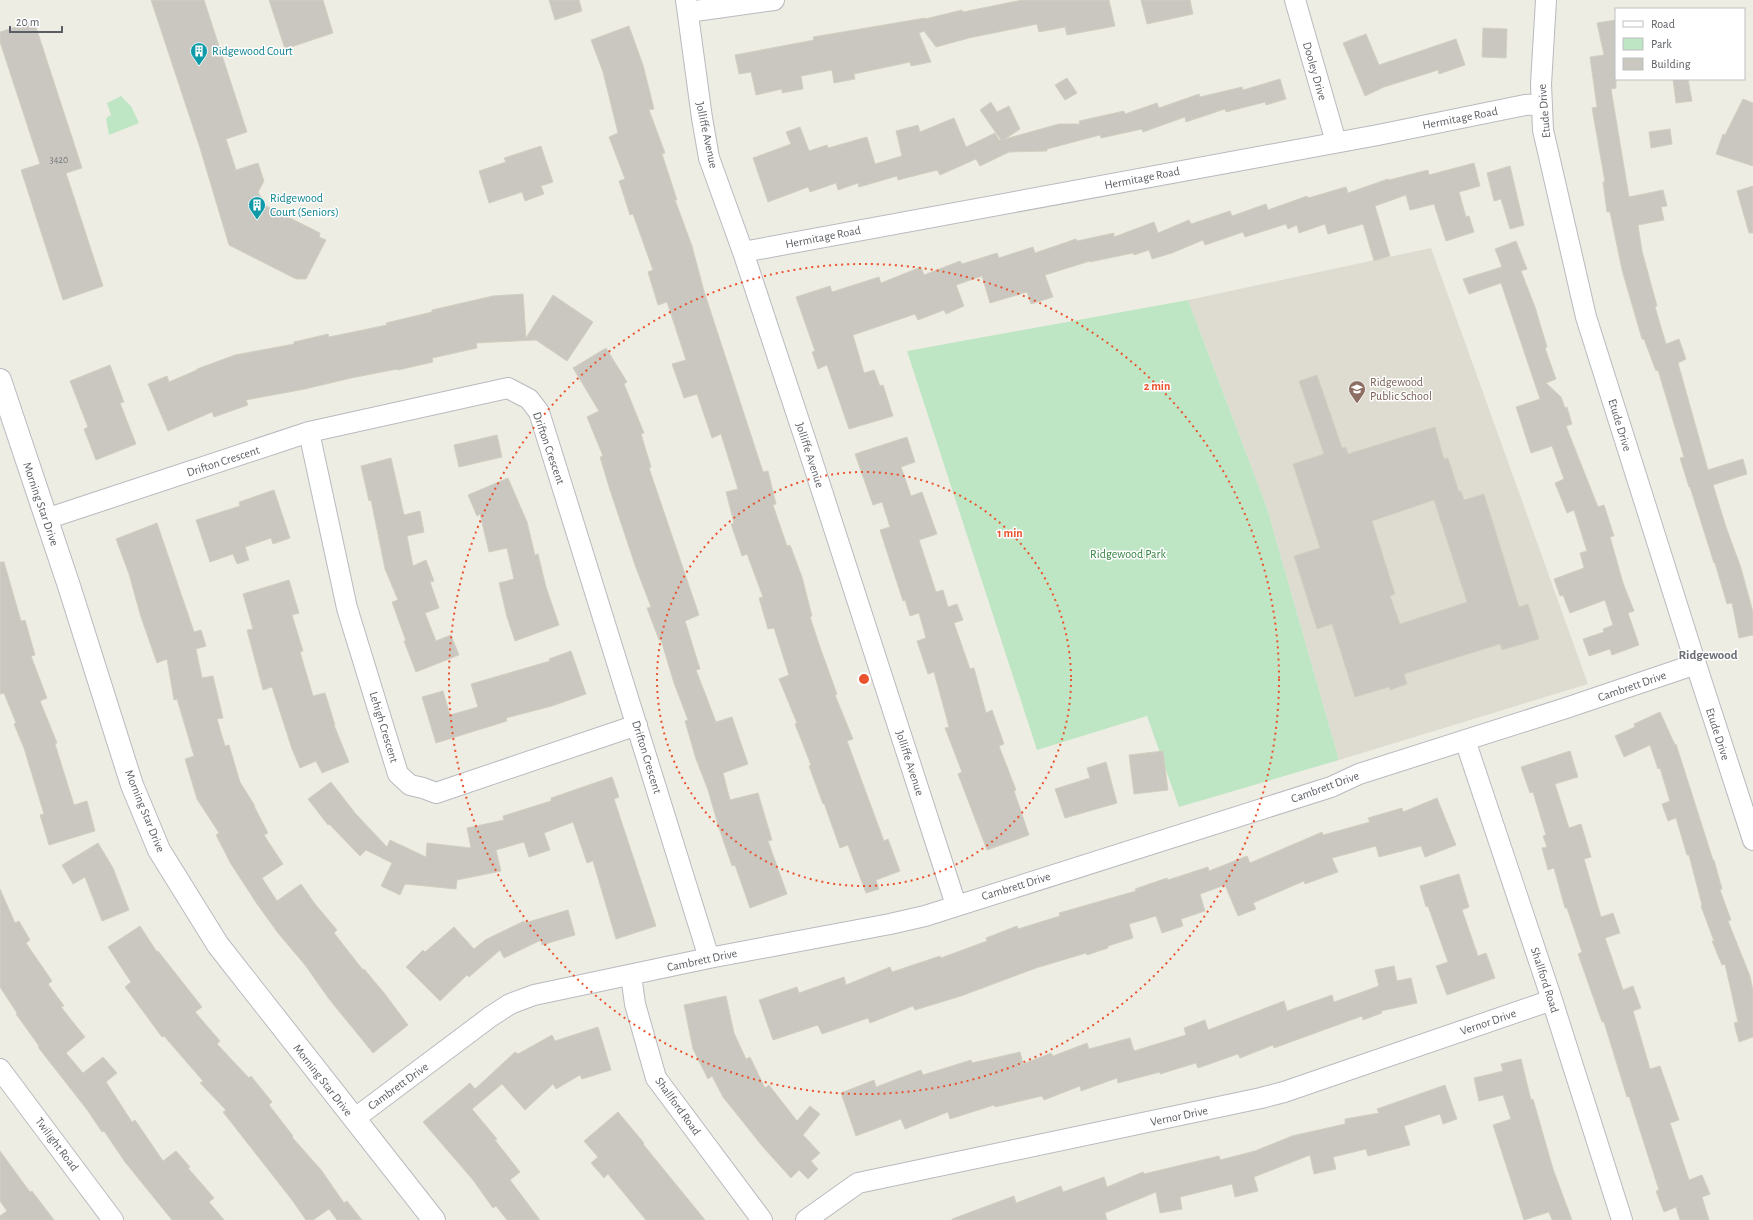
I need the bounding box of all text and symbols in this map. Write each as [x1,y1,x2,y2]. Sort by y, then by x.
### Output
scale bar [10,8,62,34]
legend [1615,8,1745,80]
text: 20 m [16,16,39,28]
text: Road [1651,18,1675,30]
text: Park [1651,38,1672,50]
street label: Dooley Drive [1300,40,1329,102]
building icon: Ridgewood Court [189,41,209,66]
place label: Ridgewood Court [212,45,293,57]
text: Building [1651,58,1691,70]
street label: Etude Drive [1536,83,1552,139]
street label: Jolliffe Avenue [694,101,720,169]
street label: Hermitage Road [1421,105,1499,131]
house number: 3420 [50,155,68,165]
street label: Hermitage Road [1103,165,1181,191]
place label: Ridgewood Court (Seniors) [270,192,339,218]
building icon: Ridgewood Court (Seniors) [247,195,267,220]
street label: Hermitage Road [784,224,862,250]
place label: Ridgewood Public School [1370,376,1432,402]
school or university icon: Ridgewood Public School [1347,379,1367,404]
text: 2 min [1144,380,1170,392]
street label: Etude Drive [1606,397,1634,453]
street label: Drifton Crescent [531,410,567,486]
street label: Jolliffe Avenue [794,421,826,489]
street label: Drifton Crescent [185,444,261,478]
street label: Morning Star Drive [21,461,61,547]
text: 1 min [997,527,1023,539]
park label: Ridgewood Park [1090,548,1166,560]
district label: Ridgewood [1678,649,1738,662]
street label: Cambrett Drive [1596,669,1668,703]
centre of rings [857,672,871,686]
street label: Lehigh Crescent [368,690,401,764]
street label: Etude Drive [1704,706,1732,762]
street label: Drifton Crescent [630,719,664,795]
street label: Jolliffe Avenue [894,729,926,797]
street label: Morning Star Drive [123,768,167,854]
street label: Cambrett Drive [1289,769,1361,805]
street label: Cambrett Drive [980,870,1052,902]
street label: Shallford Road [1529,946,1561,1014]
street label: Cambrett Drive [666,947,738,973]
street label: Vernor Drive [1458,1007,1518,1037]
street label: Morning Star Drive [291,1042,355,1118]
street label: Cambrett Drive [366,1060,430,1112]
street label: Shallford Road [653,1075,703,1137]
street label: Vernor Drive [1149,1104,1209,1128]
street label: Twilight Road [33,1115,81,1173]

